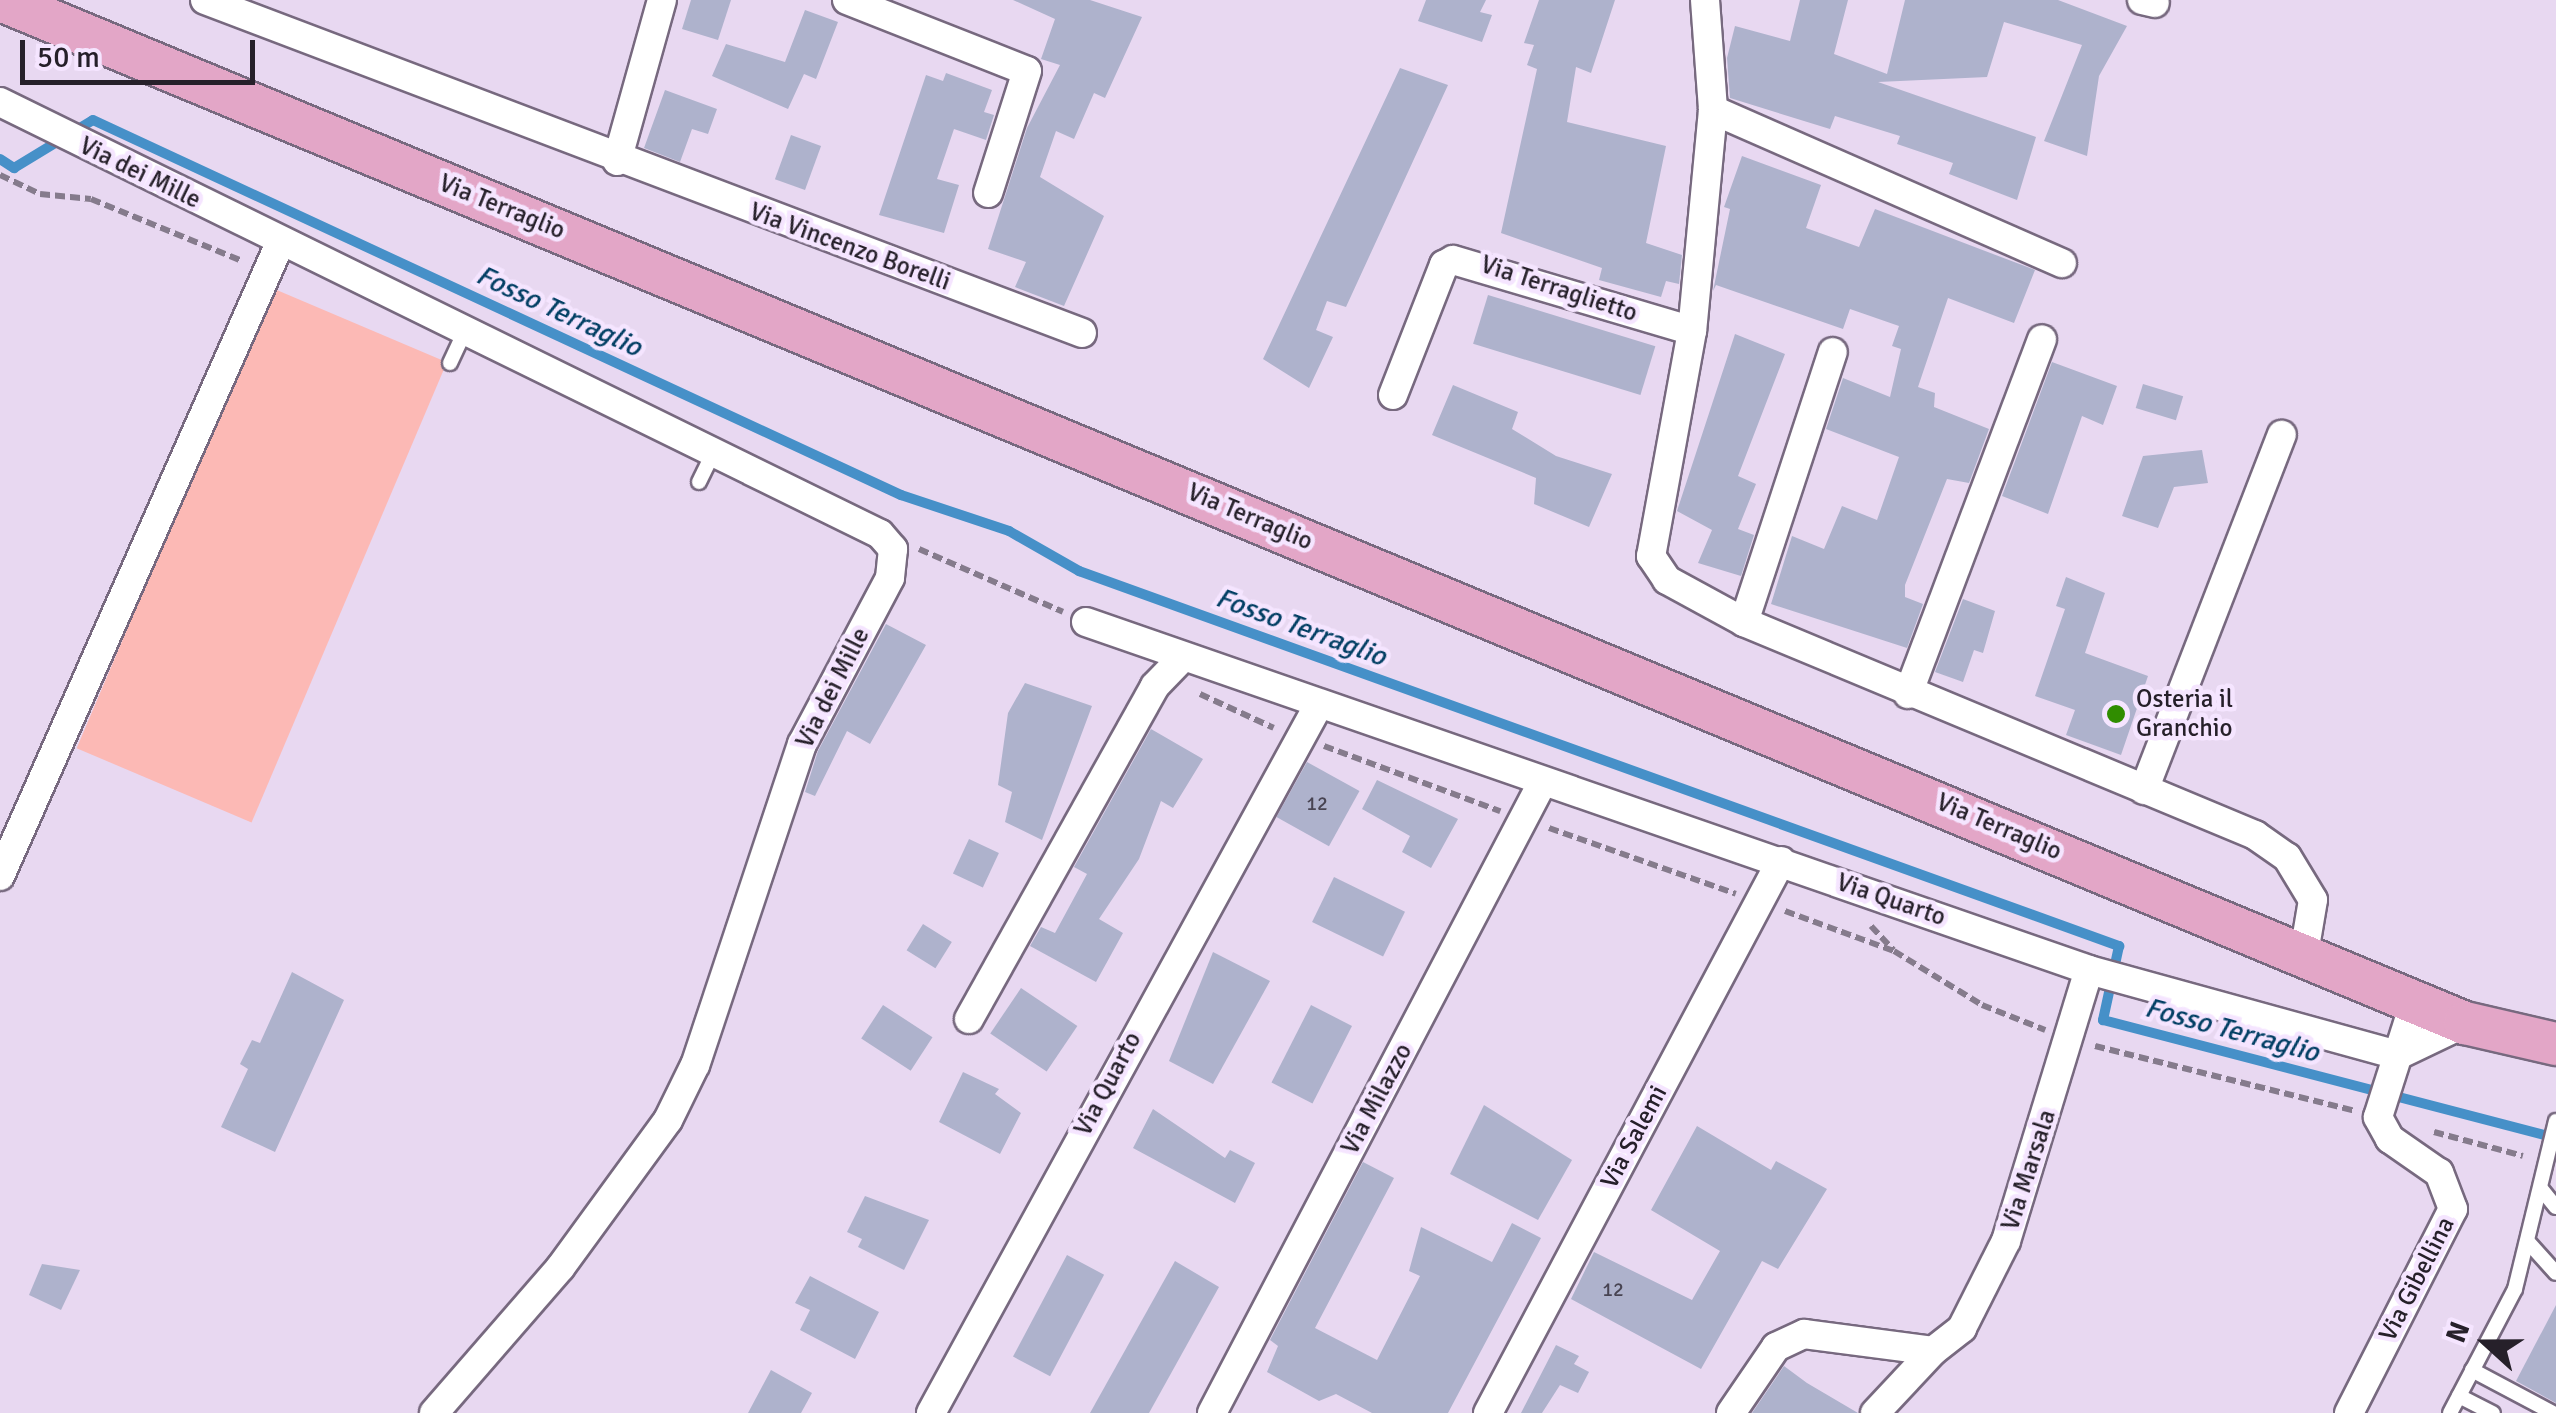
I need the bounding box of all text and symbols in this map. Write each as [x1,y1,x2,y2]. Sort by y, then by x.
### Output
scale bar [25,20,260,82]
text: 50 m [37,39,100,76]
street label: Via dei Mille [75,131,205,215]
street label: Via Terraglio [435,168,569,246]
street label: Via Vincenzo Borelli [745,197,955,297]
street label: Via Terraglietto [1477,250,1641,328]
water label: Fosso Terraglio [471,258,647,364]
street label: Via Terraglio [1183,477,1317,557]
water label: Fosso Terraglio [1211,581,1391,673]
street label: Via dei Mille [790,623,876,753]
place label: Osteria il Granchio [2136,685,2233,744]
marker: Osteria il Granchio [2105,703,2127,725]
street label: Via Terraglio [1932,787,2066,867]
house number: 12 [1306,791,1328,815]
street label: Via Quarto [1833,867,1949,933]
water label: Fosso Terraglio [2141,991,2323,1069]
street label: Via Quarto [1068,1027,1148,1141]
street label: Via Milazzo [1335,1038,1419,1160]
street label: Via Salemi [1594,1080,1674,1194]
street label: Via Marsala [1995,1106,2063,1234]
street label: Via Gibellina [2373,1212,2461,1346]
house number: 12 [1602,1277,1624,1301]
north arrow [2436,1293,2536,1393]
text: N [2439,1317,2477,1347]

